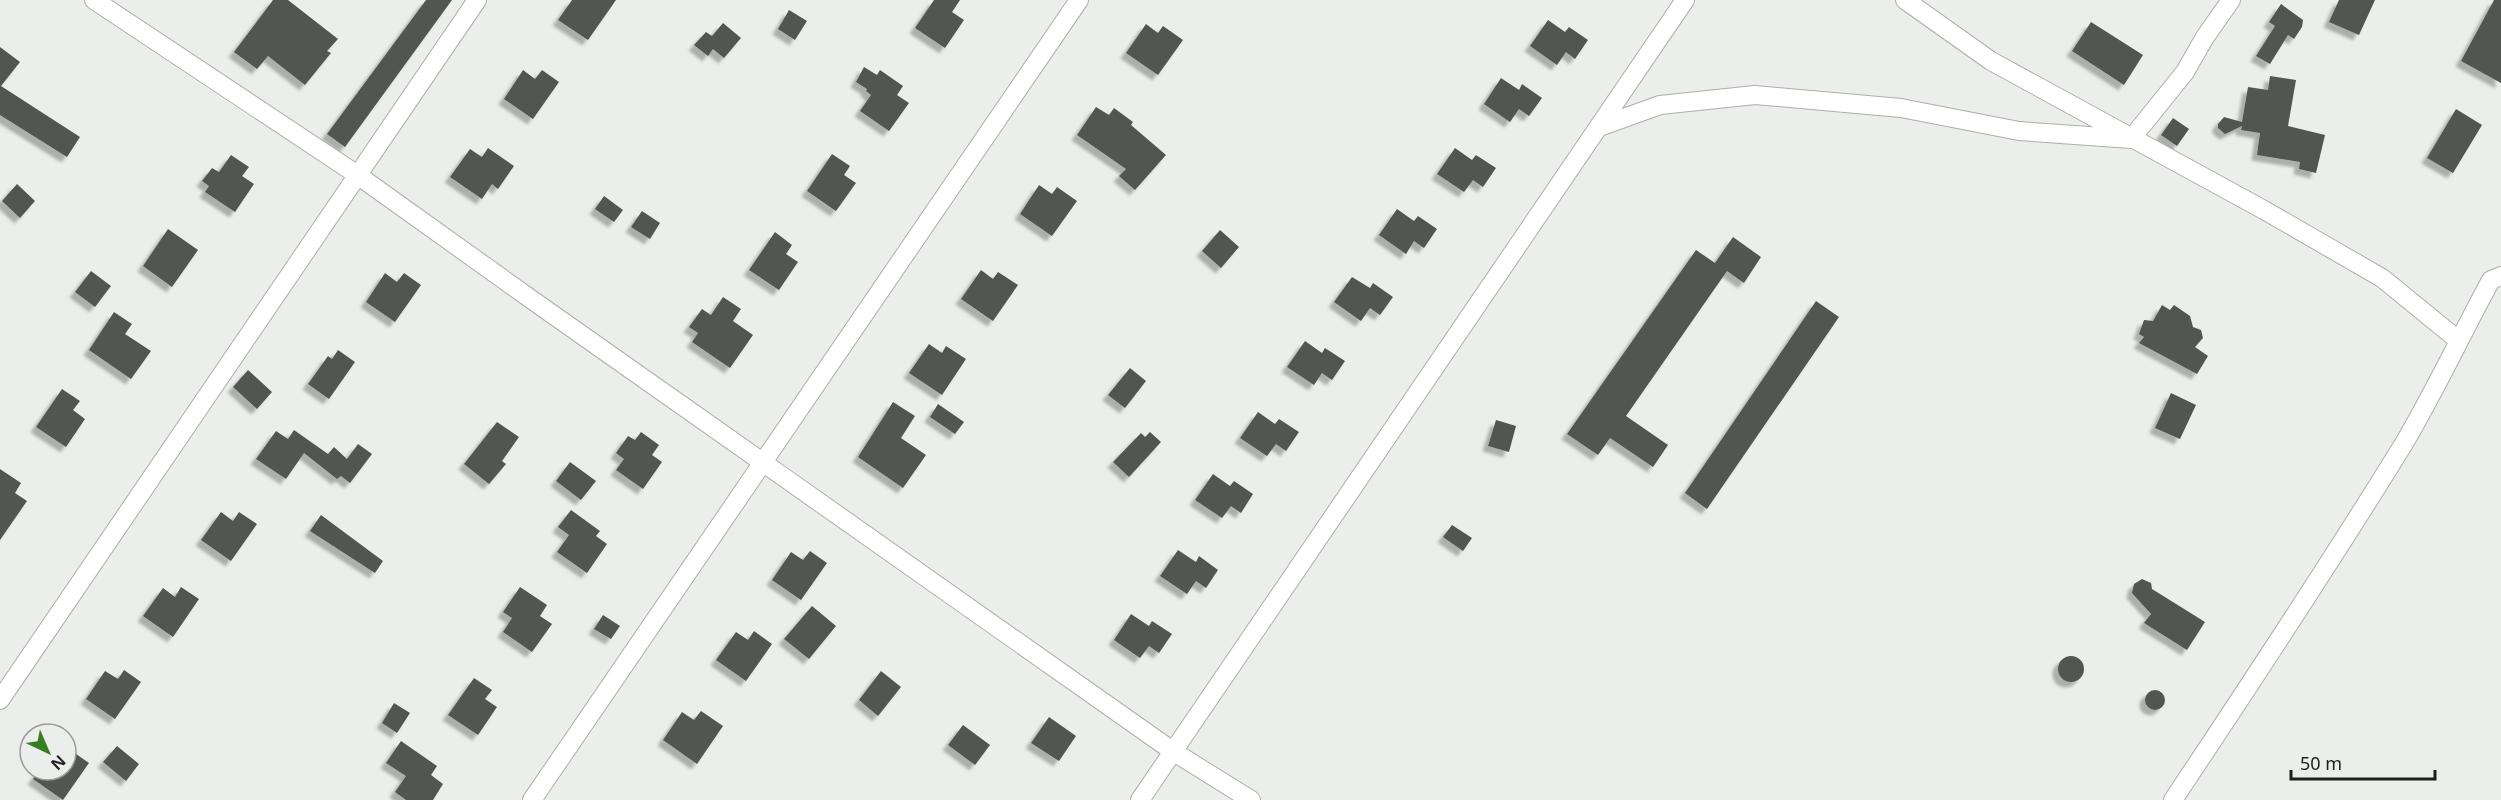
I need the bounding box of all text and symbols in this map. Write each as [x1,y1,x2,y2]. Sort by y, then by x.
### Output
north arrow [18,722,78,782]
scale bar [2291,743,2435,781]
text: N [46,750,71,775]
text: 50 m [2300,751,2342,775]

